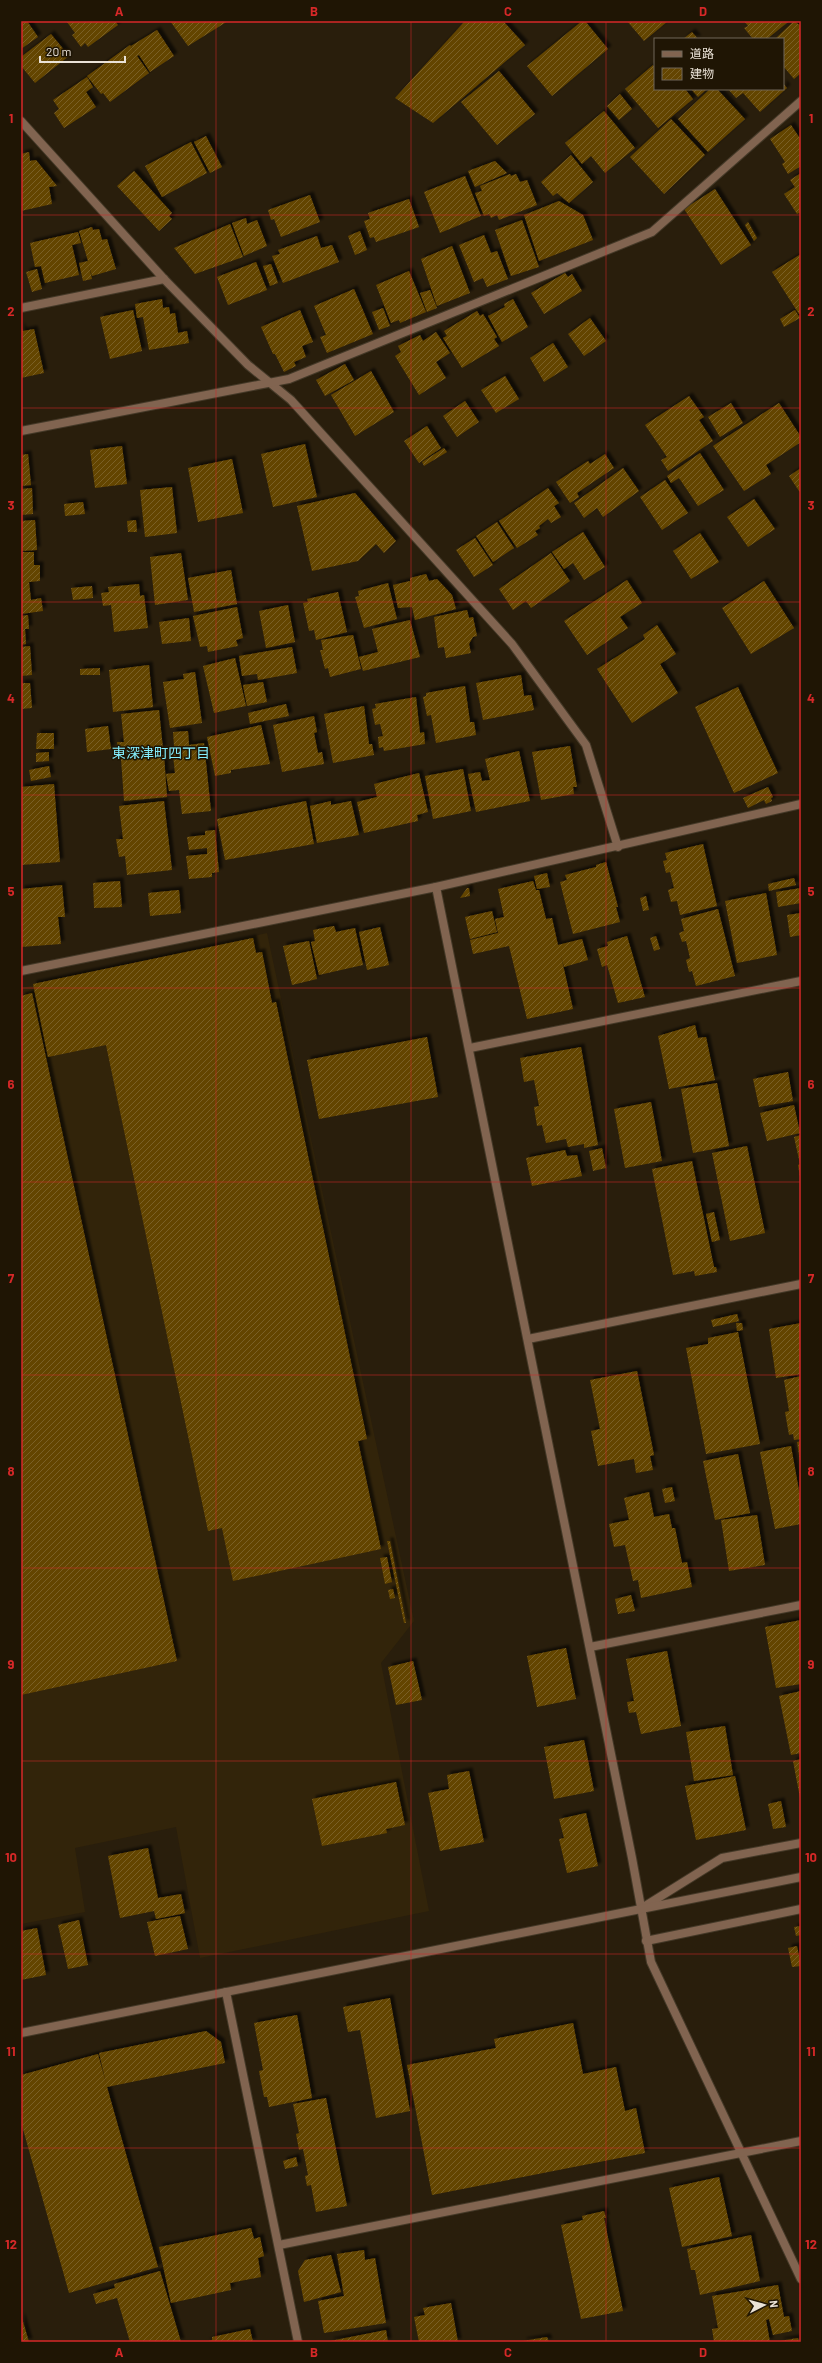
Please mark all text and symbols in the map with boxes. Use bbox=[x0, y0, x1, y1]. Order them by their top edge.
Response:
text: A bbox=[115, 3, 124, 19]
text: B bbox=[310, 3, 318, 19]
text: C bbox=[504, 3, 512, 19]
text: D bbox=[699, 3, 707, 19]
scale bar bbox=[40, 38, 125, 64]
legend bbox=[654, 38, 784, 90]
text: 20 m bbox=[46, 44, 72, 58]
text: 道路 bbox=[690, 46, 714, 60]
text: 建物 bbox=[690, 66, 714, 80]
text: 1 bbox=[9, 110, 13, 126]
text: 1 bbox=[809, 110, 813, 126]
text: 2 bbox=[7, 303, 15, 319]
text: 2 bbox=[807, 303, 815, 319]
text: 3 bbox=[7, 497, 15, 513]
text: 3 bbox=[807, 497, 815, 513]
text: 4 bbox=[7, 690, 15, 706]
text: 4 bbox=[807, 690, 815, 706]
district label: 東深津町四丁目 bbox=[112, 744, 210, 761]
text: 5 bbox=[7, 883, 15, 899]
text: 5 bbox=[807, 883, 815, 899]
text: 6 bbox=[8, 1076, 15, 1092]
text: 6 bbox=[808, 1076, 815, 1092]
text: 7 bbox=[8, 1270, 15, 1286]
text: 7 bbox=[808, 1270, 815, 1286]
text: 8 bbox=[7, 1463, 15, 1479]
text: 8 bbox=[807, 1463, 815, 1479]
text: 9 bbox=[8, 1656, 15, 1672]
text: 9 bbox=[808, 1656, 815, 1672]
text: 10 bbox=[5, 1849, 17, 1865]
text: 10 bbox=[805, 1849, 817, 1865]
text: 11 bbox=[6, 2043, 16, 2059]
text: 11 bbox=[806, 2043, 816, 2059]
text: 12 bbox=[5, 2236, 17, 2252]
text: 12 bbox=[805, 2236, 817, 2252]
north arrow bbox=[744, 2285, 784, 2325]
text: N bbox=[768, 2300, 781, 2308]
text: A bbox=[115, 2344, 124, 2360]
text: B bbox=[310, 2344, 318, 2360]
text: C bbox=[504, 2344, 512, 2360]
text: D bbox=[699, 2344, 707, 2360]

